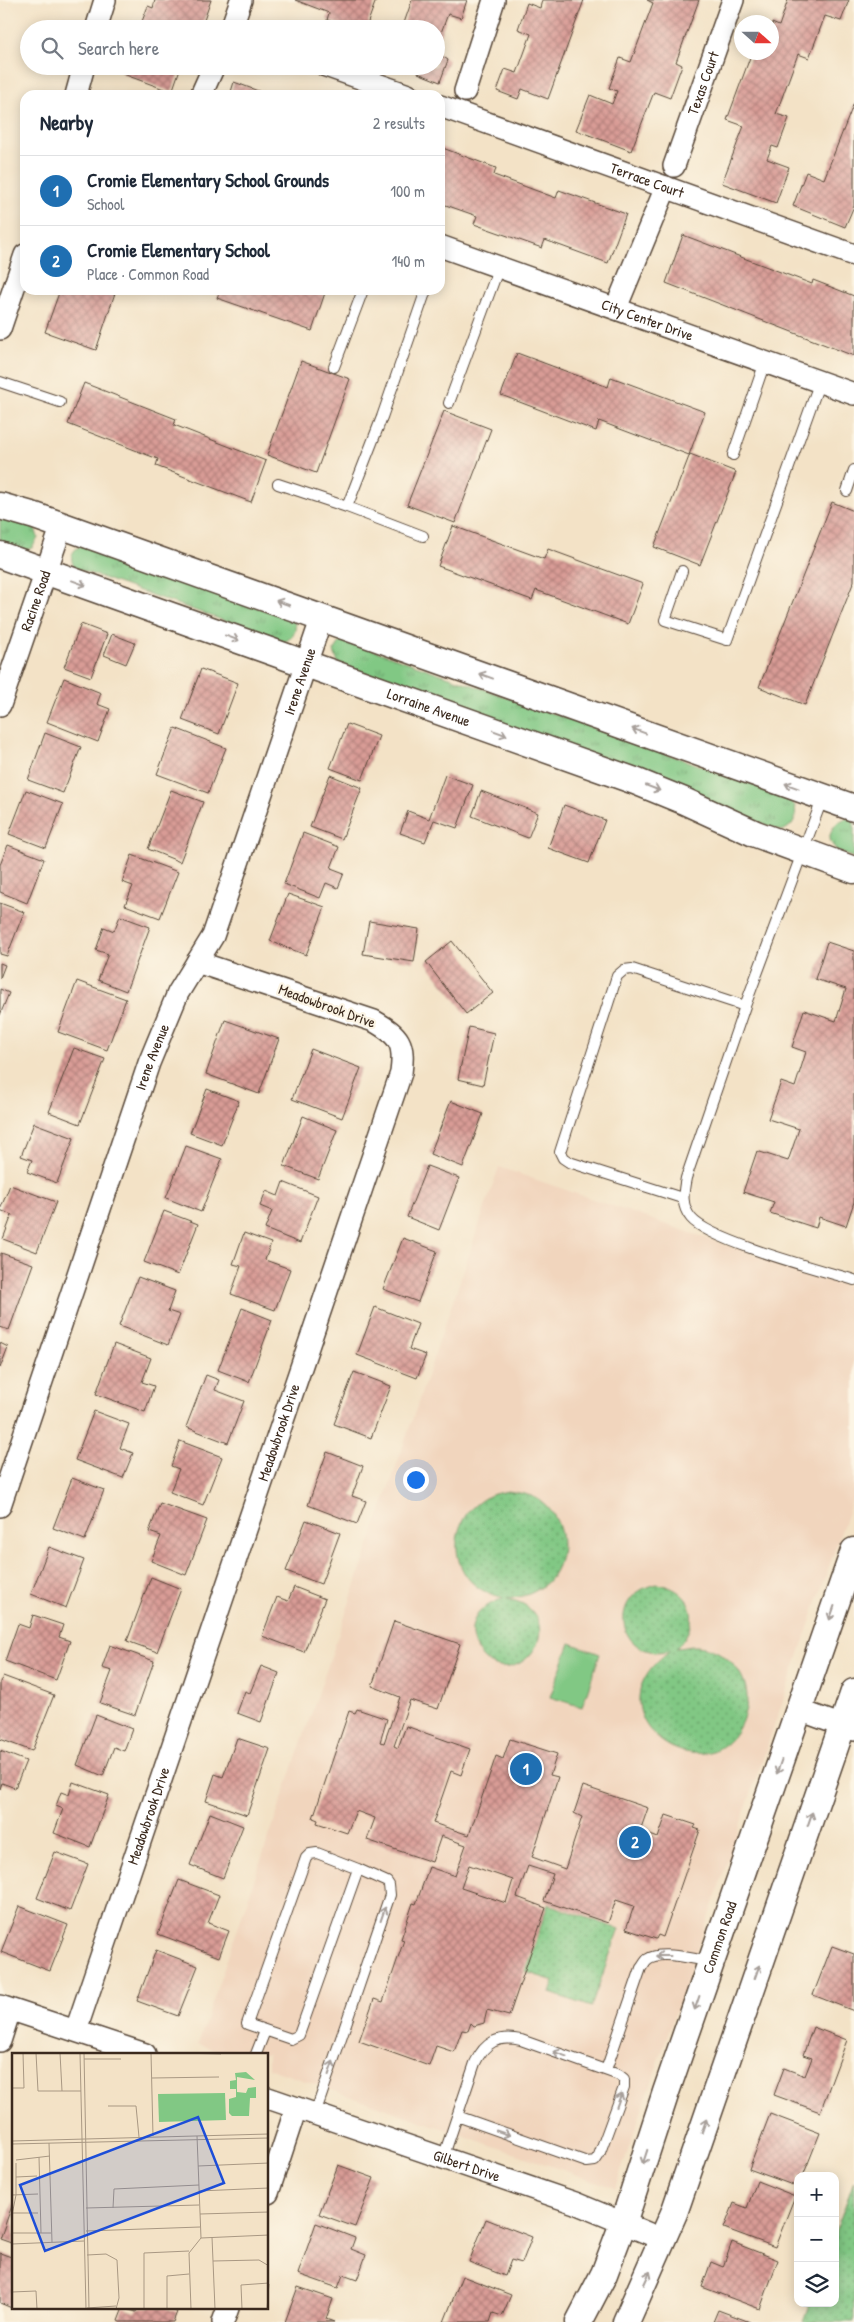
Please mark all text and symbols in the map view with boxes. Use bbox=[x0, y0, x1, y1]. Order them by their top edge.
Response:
north arrow bbox=[734, 15, 779, 60]
search box bbox=[20, 20, 445, 75]
icon: search bbox=[38, 34, 66, 62]
text: Search here bbox=[78, 35, 159, 61]
street label: Texas Court bbox=[682, 47, 724, 118]
text: Nearby bbox=[40, 108, 93, 137]
text: 2 results bbox=[373, 112, 425, 134]
street label: Terrace Court bbox=[607, 157, 688, 203]
text: Cromie Elementary School Grounds bbox=[87, 167, 329, 193]
text: 1 bbox=[53, 180, 59, 202]
text: 100 m bbox=[390, 180, 425, 202]
text: School bbox=[87, 193, 124, 215]
text: Cromie Elementary School bbox=[87, 237, 270, 263]
text: 2 bbox=[52, 250, 60, 272]
text: 140 m bbox=[391, 250, 425, 272]
text: Place · Common Road bbox=[87, 263, 209, 285]
street label: City Center Drive bbox=[598, 293, 696, 346]
street label: Racine Road bbox=[15, 568, 56, 634]
one-way arrow bbox=[71, 579, 86, 588]
one-way arrow bbox=[276, 598, 292, 607]
one-way arrow bbox=[224, 634, 239, 643]
street label: Irene Avenue bbox=[278, 645, 321, 718]
one-way arrow bbox=[479, 671, 494, 680]
street label: Lorraine Avenue bbox=[384, 683, 473, 732]
one-way arrow bbox=[631, 726, 647, 735]
one-way arrow bbox=[492, 729, 508, 739]
one-way arrow bbox=[784, 781, 800, 790]
one-way arrow bbox=[645, 784, 661, 793]
street label: Meadowbrook Drive bbox=[276, 978, 379, 1033]
street label: Irene Avenue bbox=[130, 1021, 174, 1093]
street label: Meadowbrook Drive bbox=[252, 1381, 305, 1484]
your location bbox=[403, 1467, 429, 1493]
one-way arrow bbox=[827, 1605, 836, 1621]
pin: 1 bbox=[510, 1750, 542, 1788]
one-way arrow bbox=[774, 1759, 783, 1774]
street label: Meadowbrook Drive bbox=[122, 1764, 175, 1867]
one-way arrow bbox=[806, 1812, 815, 1827]
pin: 2 bbox=[619, 1823, 651, 1861]
street label: Common Road bbox=[697, 1898, 742, 1976]
one-way arrow bbox=[379, 1906, 389, 1922]
one-way arrow bbox=[655, 1951, 672, 1961]
one-way arrow bbox=[753, 1965, 762, 1981]
one-way arrow bbox=[692, 1995, 701, 2010]
one-way arrow bbox=[552, 2049, 568, 2058]
inset map bbox=[12, 2053, 269, 2310]
one-way arrow bbox=[327, 2060, 336, 2076]
one-way arrow bbox=[615, 2093, 624, 2109]
one-way arrow bbox=[700, 2118, 710, 2134]
one-way arrow bbox=[495, 2129, 510, 2138]
street label: Gilbert Drive bbox=[431, 2144, 503, 2187]
one-way arrow bbox=[640, 2149, 649, 2164]
map controls bbox=[794, 2172, 839, 2307]
button: + bbox=[794, 2172, 839, 2217]
button: − bbox=[794, 2217, 839, 2262]
button: layers bbox=[794, 2262, 839, 2307]
one-way arrow bbox=[643, 2271, 652, 2286]

